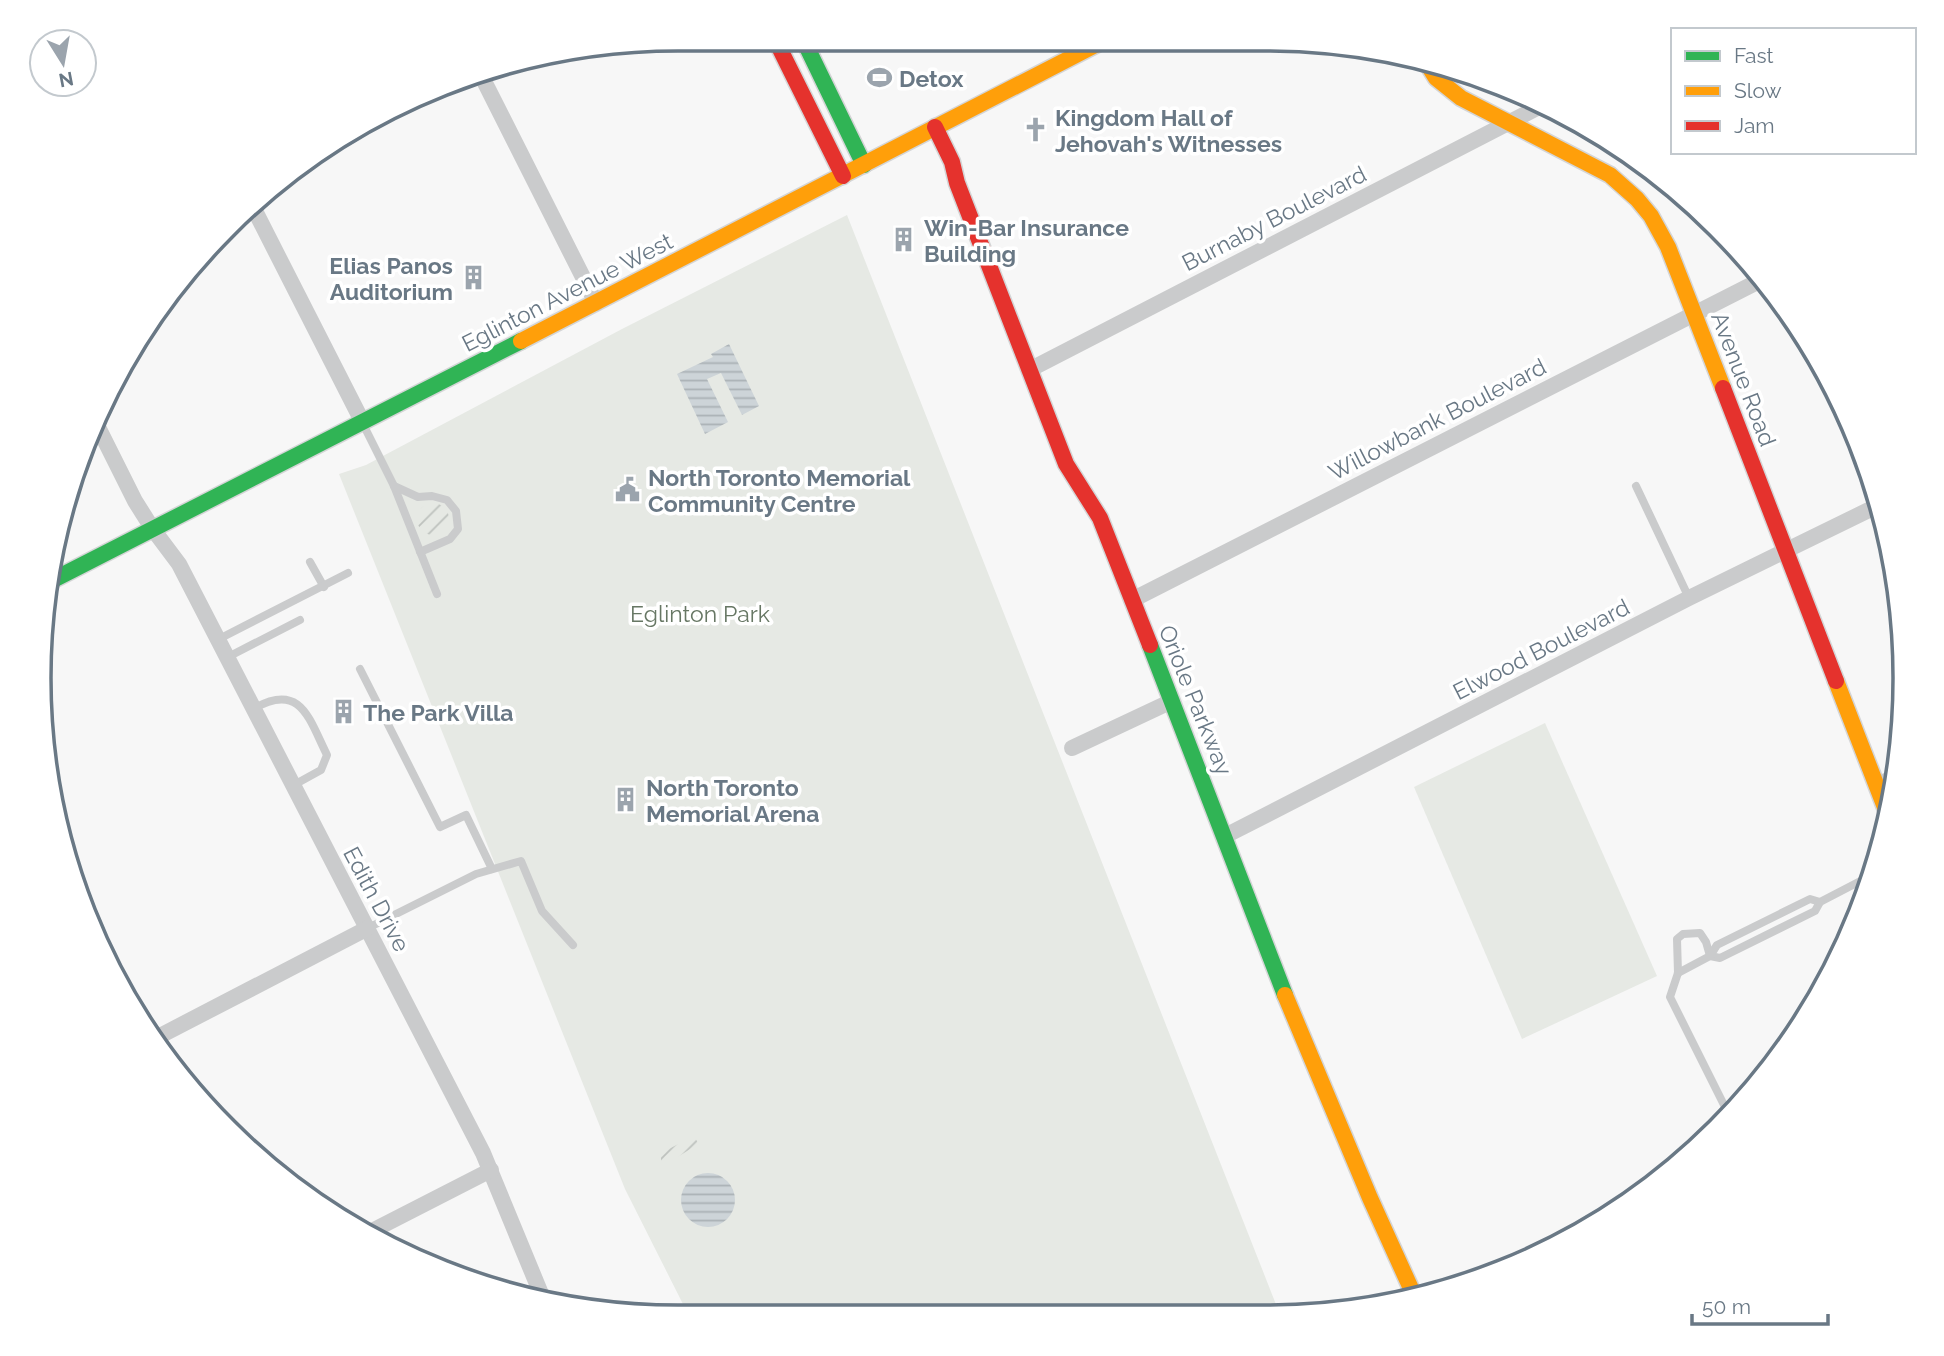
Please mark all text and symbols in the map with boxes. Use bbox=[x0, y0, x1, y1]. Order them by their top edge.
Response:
north arrow bbox=[28, 28, 98, 98]
legend bbox=[1671, 28, 1916, 154]
text: Fast bbox=[1734, 43, 1774, 68]
sports icon: Detox bbox=[865, 64, 893, 92]
place label: Detox bbox=[899, 65, 964, 92]
text: N bbox=[57, 68, 75, 92]
text: Slow bbox=[1734, 78, 1782, 103]
place label: Kingdom Hall of Jehovah's Witnesses bbox=[1055, 104, 1282, 157]
text: Jam bbox=[1734, 113, 1775, 138]
church icon: Kingdom Hall of Jehovah's Witnesses bbox=[1021, 116, 1049, 144]
street label: Burnaby Boulevard bbox=[1177, 160, 1371, 276]
place label: Win-Bar Insurance Building bbox=[924, 214, 1129, 267]
building icon: Win-Bar Insurance Building bbox=[890, 226, 918, 254]
street label: Eglinton Avenue West bbox=[457, 227, 677, 357]
place label: Elias Panos Auditorium bbox=[329, 252, 453, 305]
building icon: Elias Panos Auditorium bbox=[459, 264, 487, 292]
street label: Avenue Road bbox=[1706, 308, 1782, 450]
street label: Willowbank Boulevard bbox=[1324, 352, 1550, 486]
place label: North Toronto Memorial Community Centre bbox=[648, 464, 911, 517]
public building icon: North Toronto Memorial Community Centre bbox=[614, 476, 642, 504]
street label: Elwood Boulevard bbox=[1448, 593, 1634, 705]
park label: Eglinton Park bbox=[630, 600, 770, 627]
street label: Oriole Parkway bbox=[1154, 621, 1238, 779]
building icon: The Park Villa bbox=[329, 698, 357, 726]
place label: The Park Villa bbox=[363, 699, 513, 726]
place label: North Toronto Memorial Arena bbox=[646, 774, 819, 827]
building icon: North Toronto Memorial Arena bbox=[612, 786, 640, 814]
street label: Edith Drive bbox=[338, 842, 416, 956]
scale bar bbox=[1692, 1282, 1828, 1326]
text: 50 m bbox=[1702, 1294, 1751, 1319]

